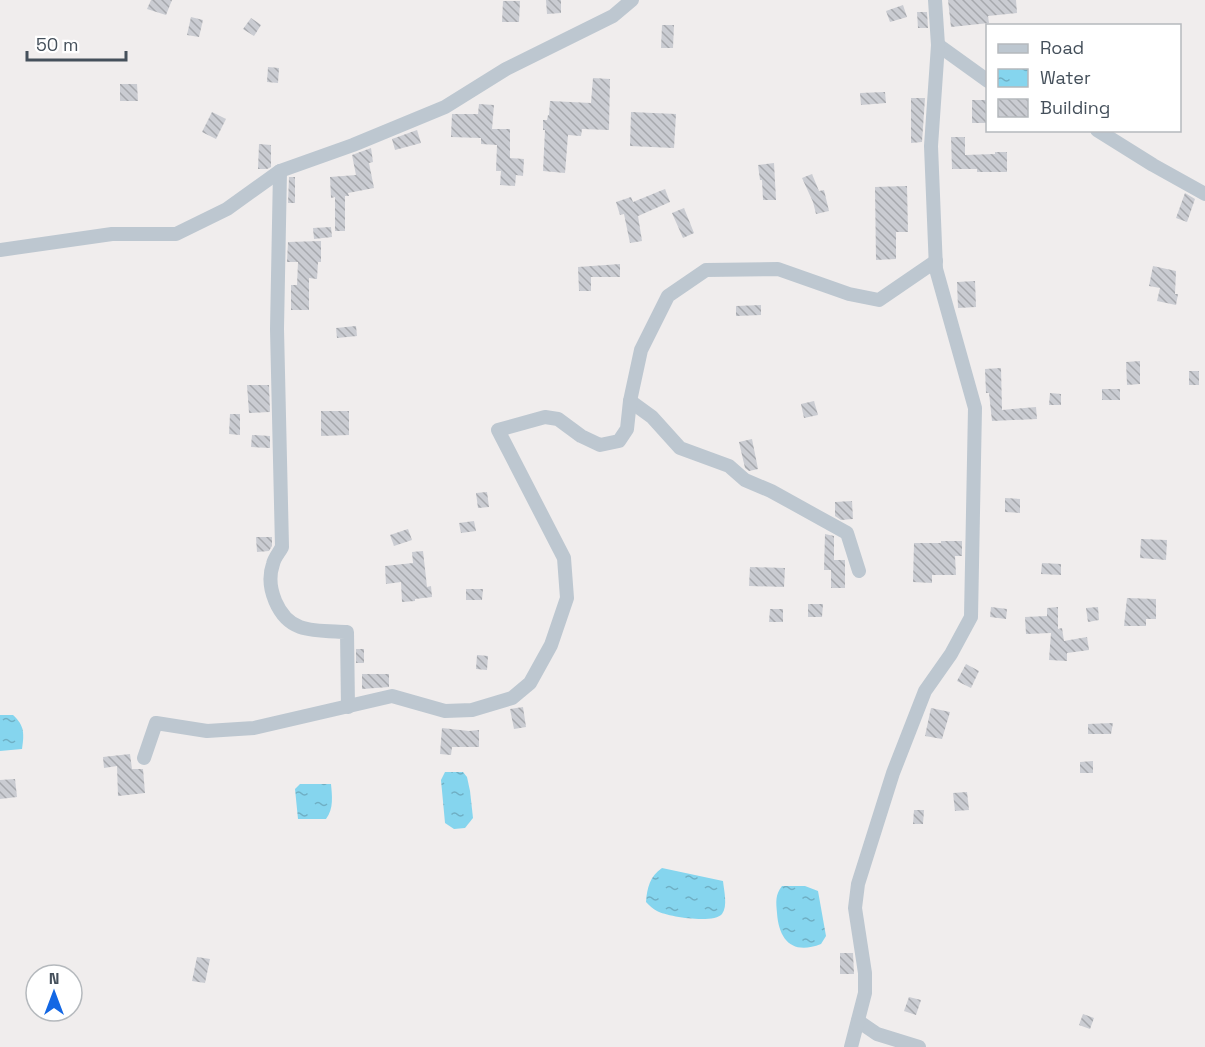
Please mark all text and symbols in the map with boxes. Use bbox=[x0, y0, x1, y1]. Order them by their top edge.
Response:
scale bar bbox=[27, 24, 126, 62]
legend bbox=[986, 24, 1181, 132]
text: 50 m bbox=[36, 33, 78, 56]
text: Road bbox=[1040, 36, 1084, 59]
text: Water bbox=[1040, 66, 1091, 89]
text: Building bbox=[1040, 96, 1110, 119]
north arrow bbox=[24, 963, 84, 1023]
text: N bbox=[49, 968, 59, 989]

